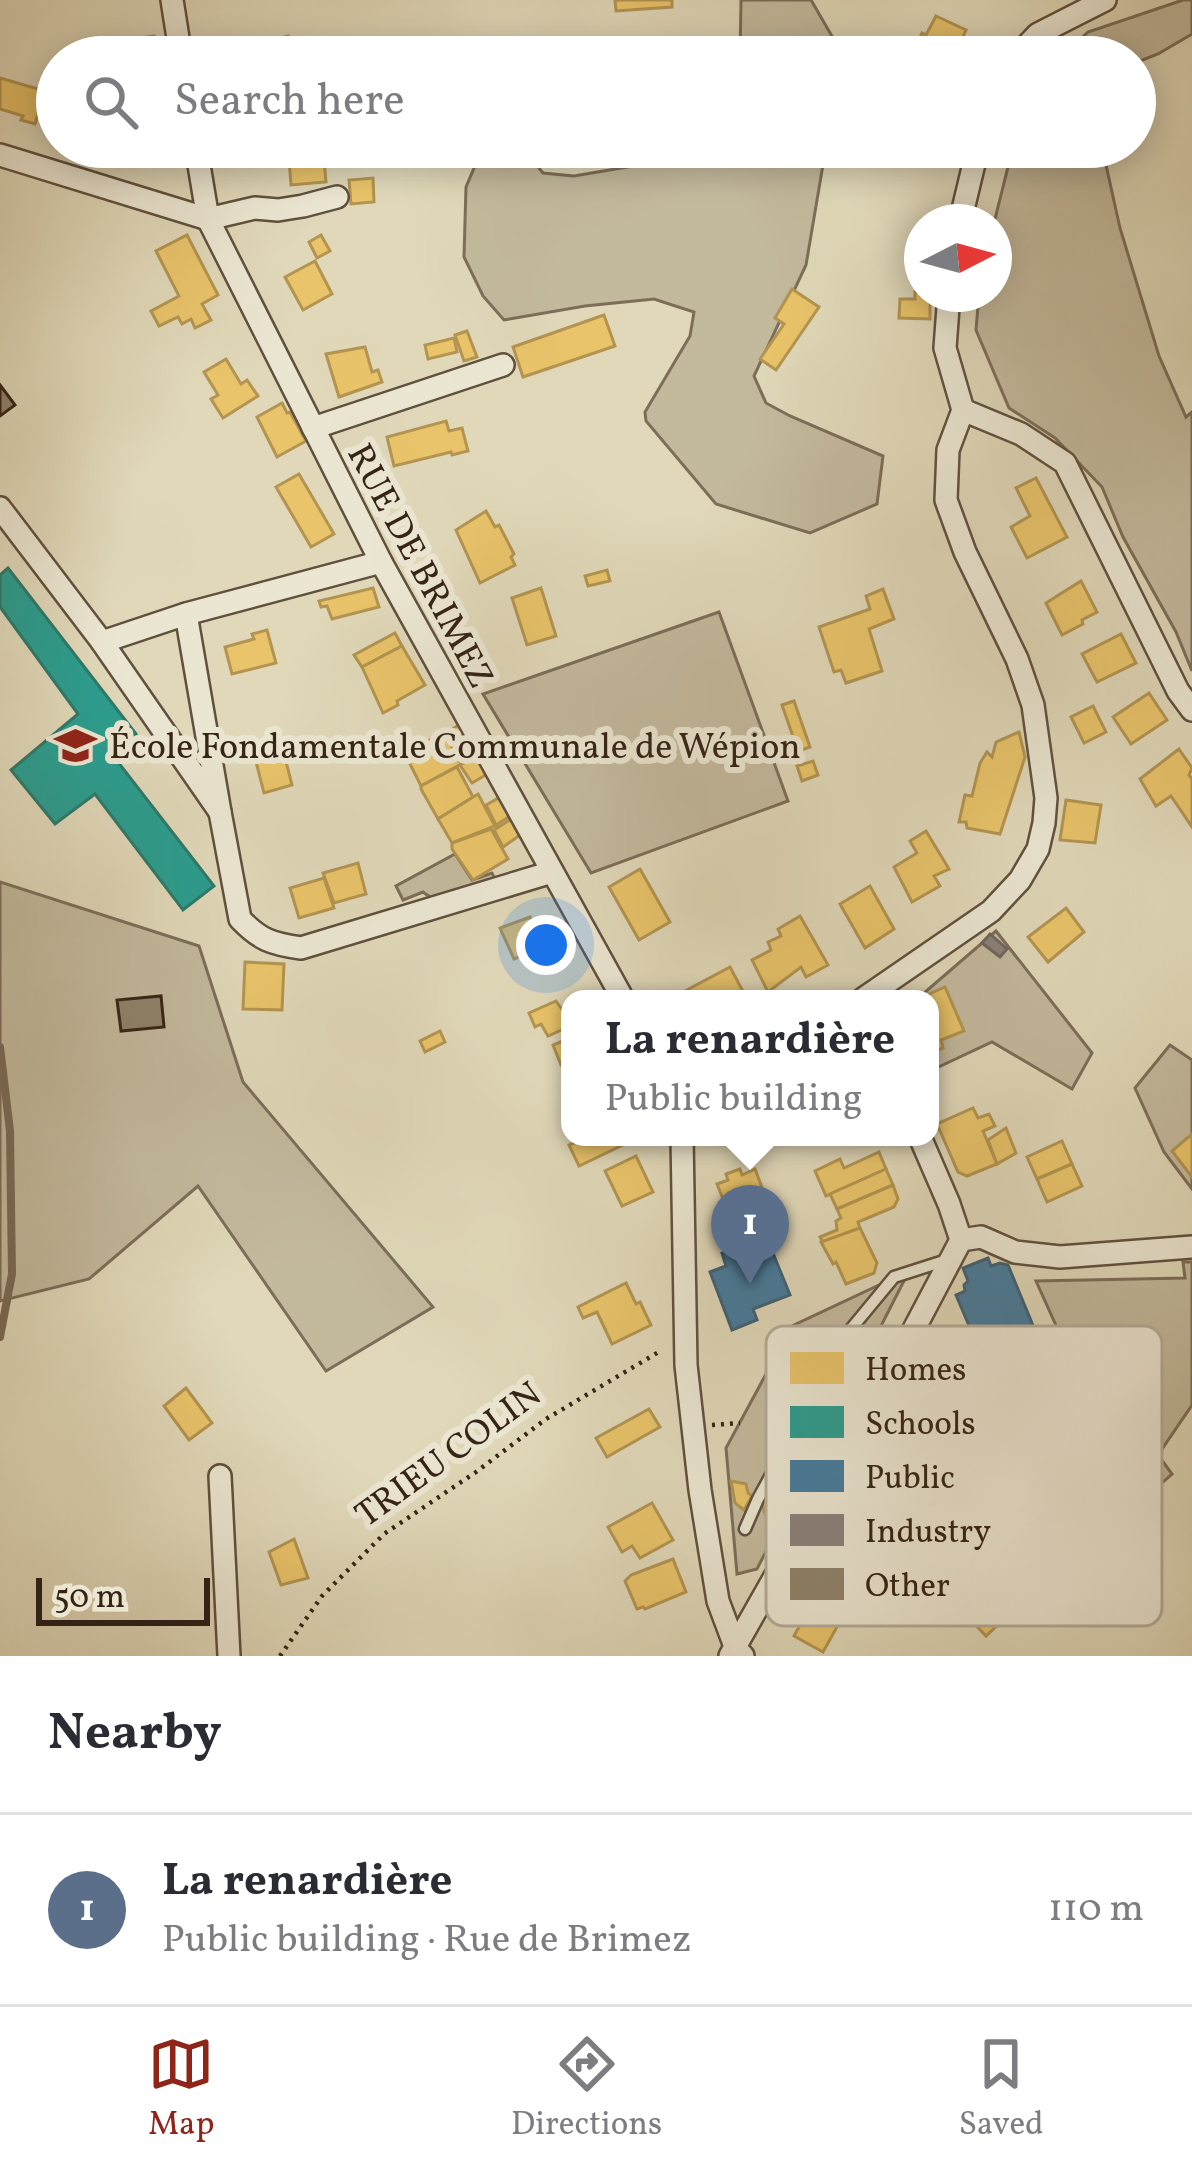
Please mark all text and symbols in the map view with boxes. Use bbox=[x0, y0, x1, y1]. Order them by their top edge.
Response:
search box bbox=[36, 36, 1156, 168]
icon: search bbox=[78, 69, 144, 135]
text: Search here bbox=[174, 71, 405, 134]
north arrow bbox=[904, 204, 1012, 312]
street label: RUE DE BRIMEZ bbox=[333, 436, 504, 698]
school or university icon: École Fondamentale Communale de Wépion bbox=[52, 722, 98, 768]
place label: École Fondamentale Communale de Wépion bbox=[109, 724, 801, 774]
your location bbox=[516, 915, 576, 975]
popup bbox=[561, 990, 939, 1146]
text: La renardière bbox=[605, 1010, 895, 1073]
text: Public building bbox=[605, 1073, 863, 1127]
pin: 1 bbox=[711, 1185, 789, 1284]
legend bbox=[766, 1326, 1162, 1626]
text: Homes bbox=[865, 1349, 966, 1395]
street label: TRIEU COLIN bbox=[346, 1372, 553, 1541]
text: Schools bbox=[865, 1403, 976, 1449]
text: Public bbox=[865, 1457, 955, 1503]
text: Industry bbox=[865, 1511, 991, 1557]
text: Other bbox=[865, 1565, 950, 1611]
scale bar bbox=[36, 1572, 210, 1625]
text: 50 m bbox=[54, 1576, 125, 1622]
text: Nearby bbox=[48, 1699, 222, 1770]
text: La renardière bbox=[162, 1851, 453, 1914]
text: 1 bbox=[79, 1883, 95, 1937]
text: 110 m bbox=[1048, 1883, 1144, 1937]
text: Public building · Rue de Brimez bbox=[162, 1914, 691, 1968]
tab: Map bbox=[148, 2031, 214, 2149]
tab: Directions bbox=[511, 2031, 662, 2149]
tab: Saved bbox=[959, 2031, 1044, 2149]

